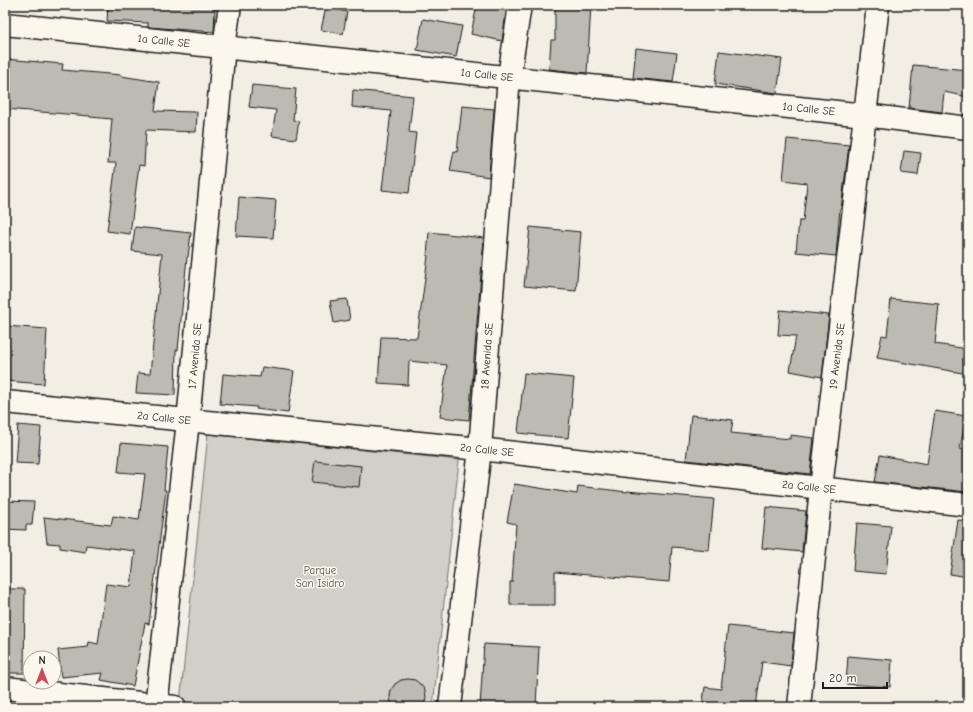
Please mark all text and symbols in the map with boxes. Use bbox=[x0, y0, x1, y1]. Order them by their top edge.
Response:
street label: 1a Calle SE bbox=[137, 32, 191, 50]
street label: 1a Calle SE bbox=[460, 66, 514, 84]
street label: 1a Calle SE bbox=[782, 100, 836, 118]
street label: 17 Avenida SE bbox=[186, 322, 204, 389]
street label: 18 Avenida SE bbox=[478, 322, 496, 390]
street label: 19 Avenida SE bbox=[826, 322, 848, 390]
street label: 2a Calle SE bbox=[136, 409, 192, 427]
street label: 2a Calle SE bbox=[459, 441, 515, 459]
street label: 2a Calle SE bbox=[781, 478, 837, 496]
park label: Parque San Isidro bbox=[296, 564, 345, 590]
north arrow bbox=[22, 650, 62, 690]
text: N bbox=[38, 654, 46, 667]
scale bar bbox=[823, 664, 887, 690]
text: 20 m bbox=[829, 671, 857, 685]

